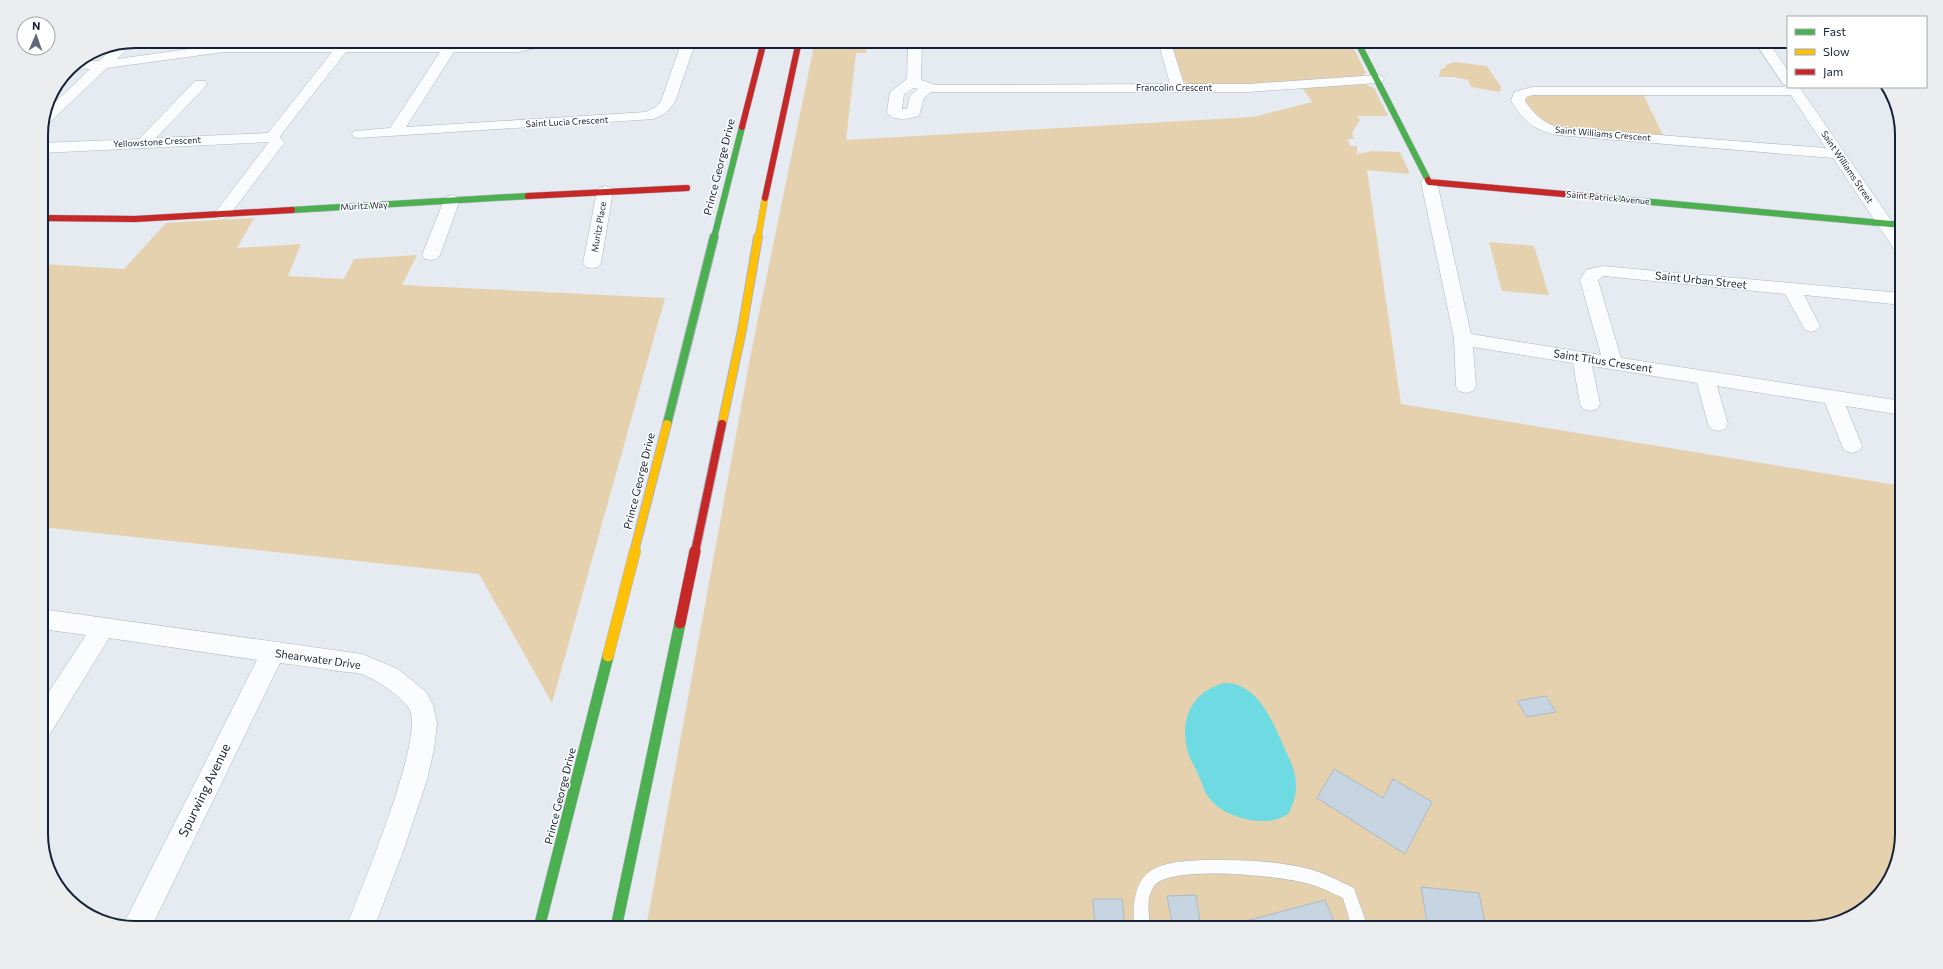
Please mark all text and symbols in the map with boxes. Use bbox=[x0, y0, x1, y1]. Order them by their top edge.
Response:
north arrow bbox=[16, 16, 56, 56]
legend bbox=[1787, 16, 1927, 88]
text: N bbox=[32, 19, 41, 32]
text: Fast bbox=[1823, 24, 1846, 38]
text: Slow bbox=[1823, 44, 1850, 58]
text: Jam bbox=[1823, 64, 1843, 79]
street label: Francolin Crescent bbox=[1136, 82, 1212, 93]
street label: Saint Lucia Crescent bbox=[525, 114, 609, 129]
street label: Prince George Drive bbox=[700, 117, 737, 216]
street label: Saint Williams Crescent bbox=[1555, 124, 1652, 143]
street label: Saint Williams Street bbox=[1819, 128, 1876, 205]
street label: Yellowstone Crescent bbox=[113, 134, 201, 149]
street label: Saint Patrick Avenue bbox=[1566, 188, 1651, 207]
street label: Muritz Way bbox=[340, 199, 388, 212]
street label: Muritz Place bbox=[589, 200, 608, 253]
street label: Saint Urban Street bbox=[1655, 268, 1748, 291]
street label: Saint Titus Crescent bbox=[1553, 346, 1654, 375]
street label: Prince George Drive bbox=[620, 431, 657, 530]
street label: Shearwater Drive bbox=[274, 646, 362, 671]
street label: Spurwing Avenue bbox=[174, 741, 234, 839]
street label: Prince George Drive bbox=[541, 746, 578, 845]

